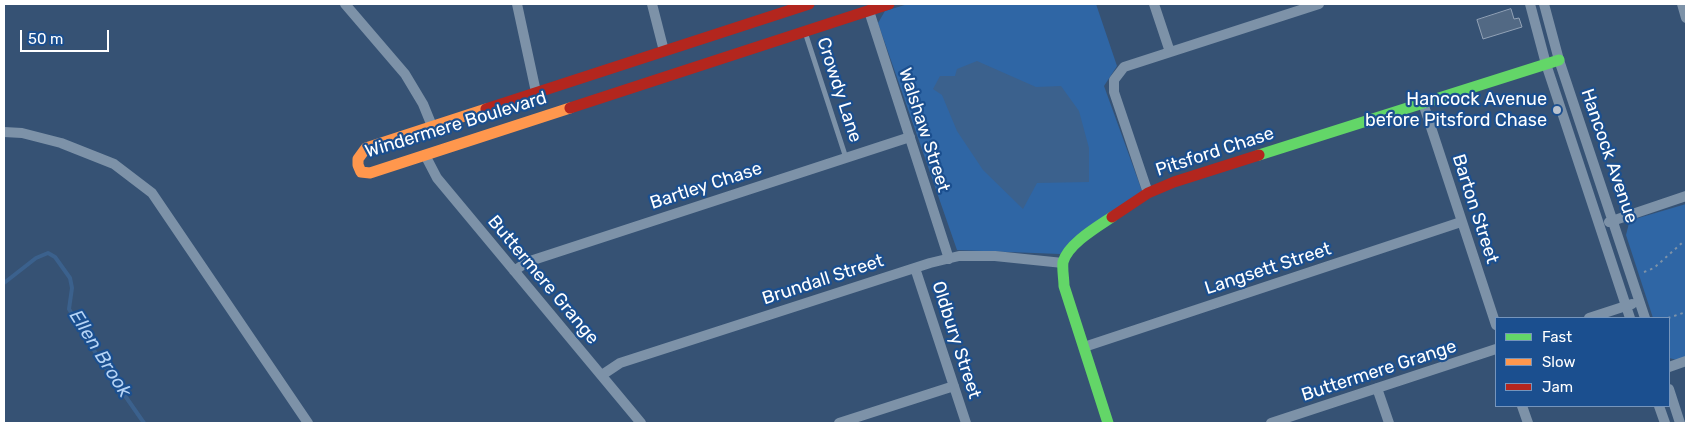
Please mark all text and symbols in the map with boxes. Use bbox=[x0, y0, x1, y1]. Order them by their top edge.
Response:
scale bar bbox=[22, 20, 111, 52]
text: 50 m bbox=[28, 30, 63, 48]
street label: Crowdy Lane bbox=[812, 35, 866, 145]
street label: Walshaw Street bbox=[894, 65, 954, 195]
street label: Hancock Avenue bbox=[1576, 86, 1642, 226]
street label: Windermere Boulevard bbox=[363, 87, 549, 163]
place label: Hancock Avenue before Pitsford Chase bbox=[1365, 89, 1547, 132]
marker: Hancock Avenue before Pitsford Chase bbox=[1551, 104, 1563, 116]
street label: Pitsford Chase bbox=[1153, 123, 1277, 181]
street label: Barton Street bbox=[1447, 152, 1503, 266]
street label: Bartley Chase bbox=[647, 158, 765, 214]
street label: Buttermere Grange bbox=[483, 211, 603, 349]
street label: Langsett Street bbox=[1202, 238, 1334, 300]
street label: Brundall Street bbox=[760, 250, 886, 310]
street label: Oldbury Street bbox=[927, 279, 985, 401]
water label: Ellen Brook bbox=[64, 306, 136, 402]
legend bbox=[1495, 317, 1670, 407]
text: Fast bbox=[1542, 328, 1572, 346]
street label: Buttermere Grange bbox=[1299, 336, 1459, 406]
text: Slow bbox=[1542, 353, 1575, 371]
text: Jam bbox=[1542, 378, 1573, 396]

